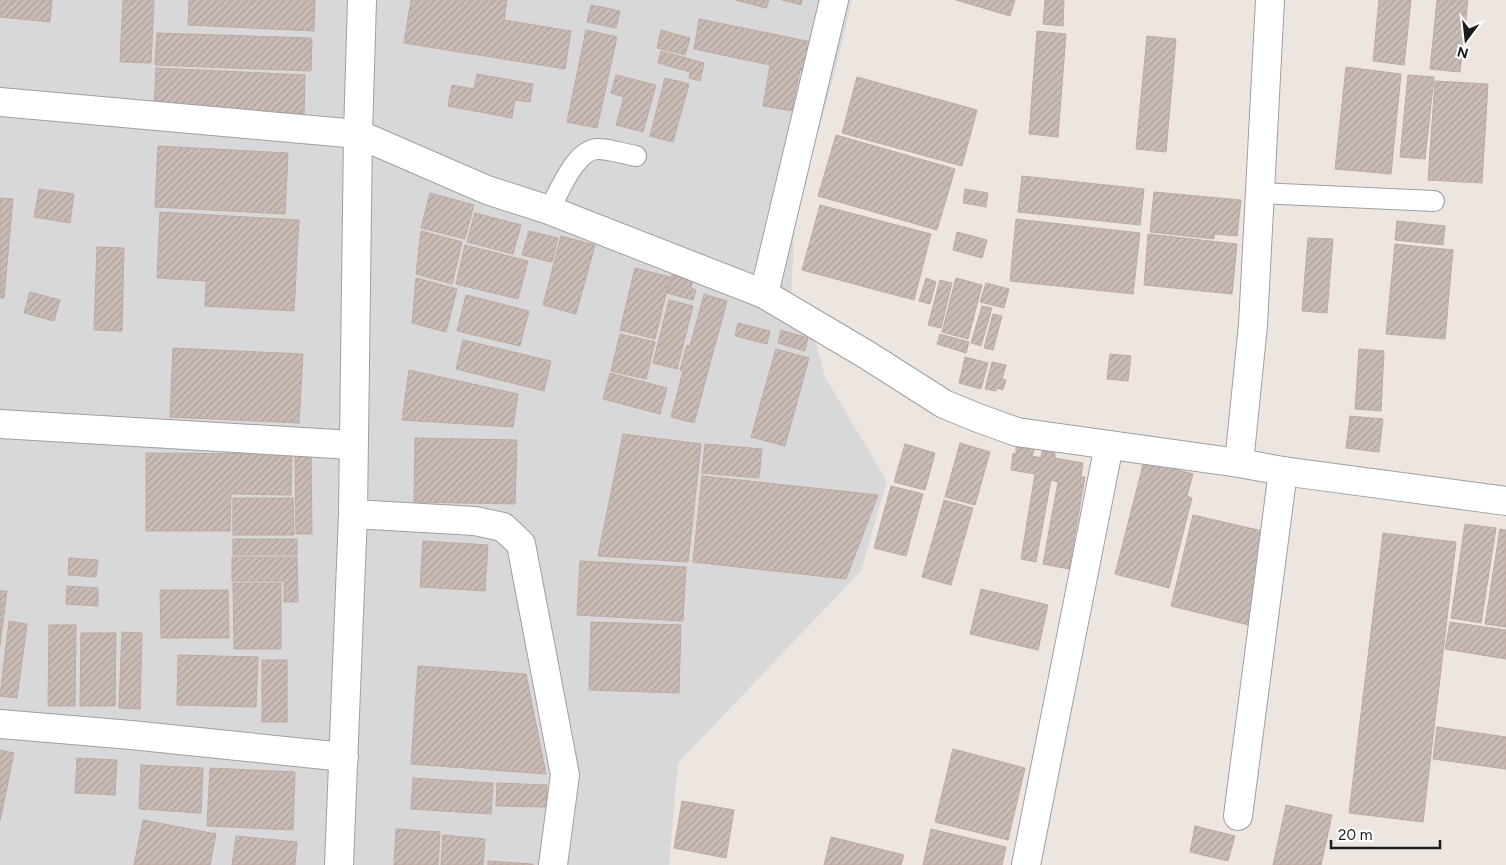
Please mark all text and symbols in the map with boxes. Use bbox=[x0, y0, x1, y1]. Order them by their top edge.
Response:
north arrow bbox=[1441, 15, 1491, 65]
text: N bbox=[1455, 42, 1470, 62]
scale bar bbox=[1331, 818, 1440, 850]
text: 20 m bbox=[1338, 826, 1372, 844]

